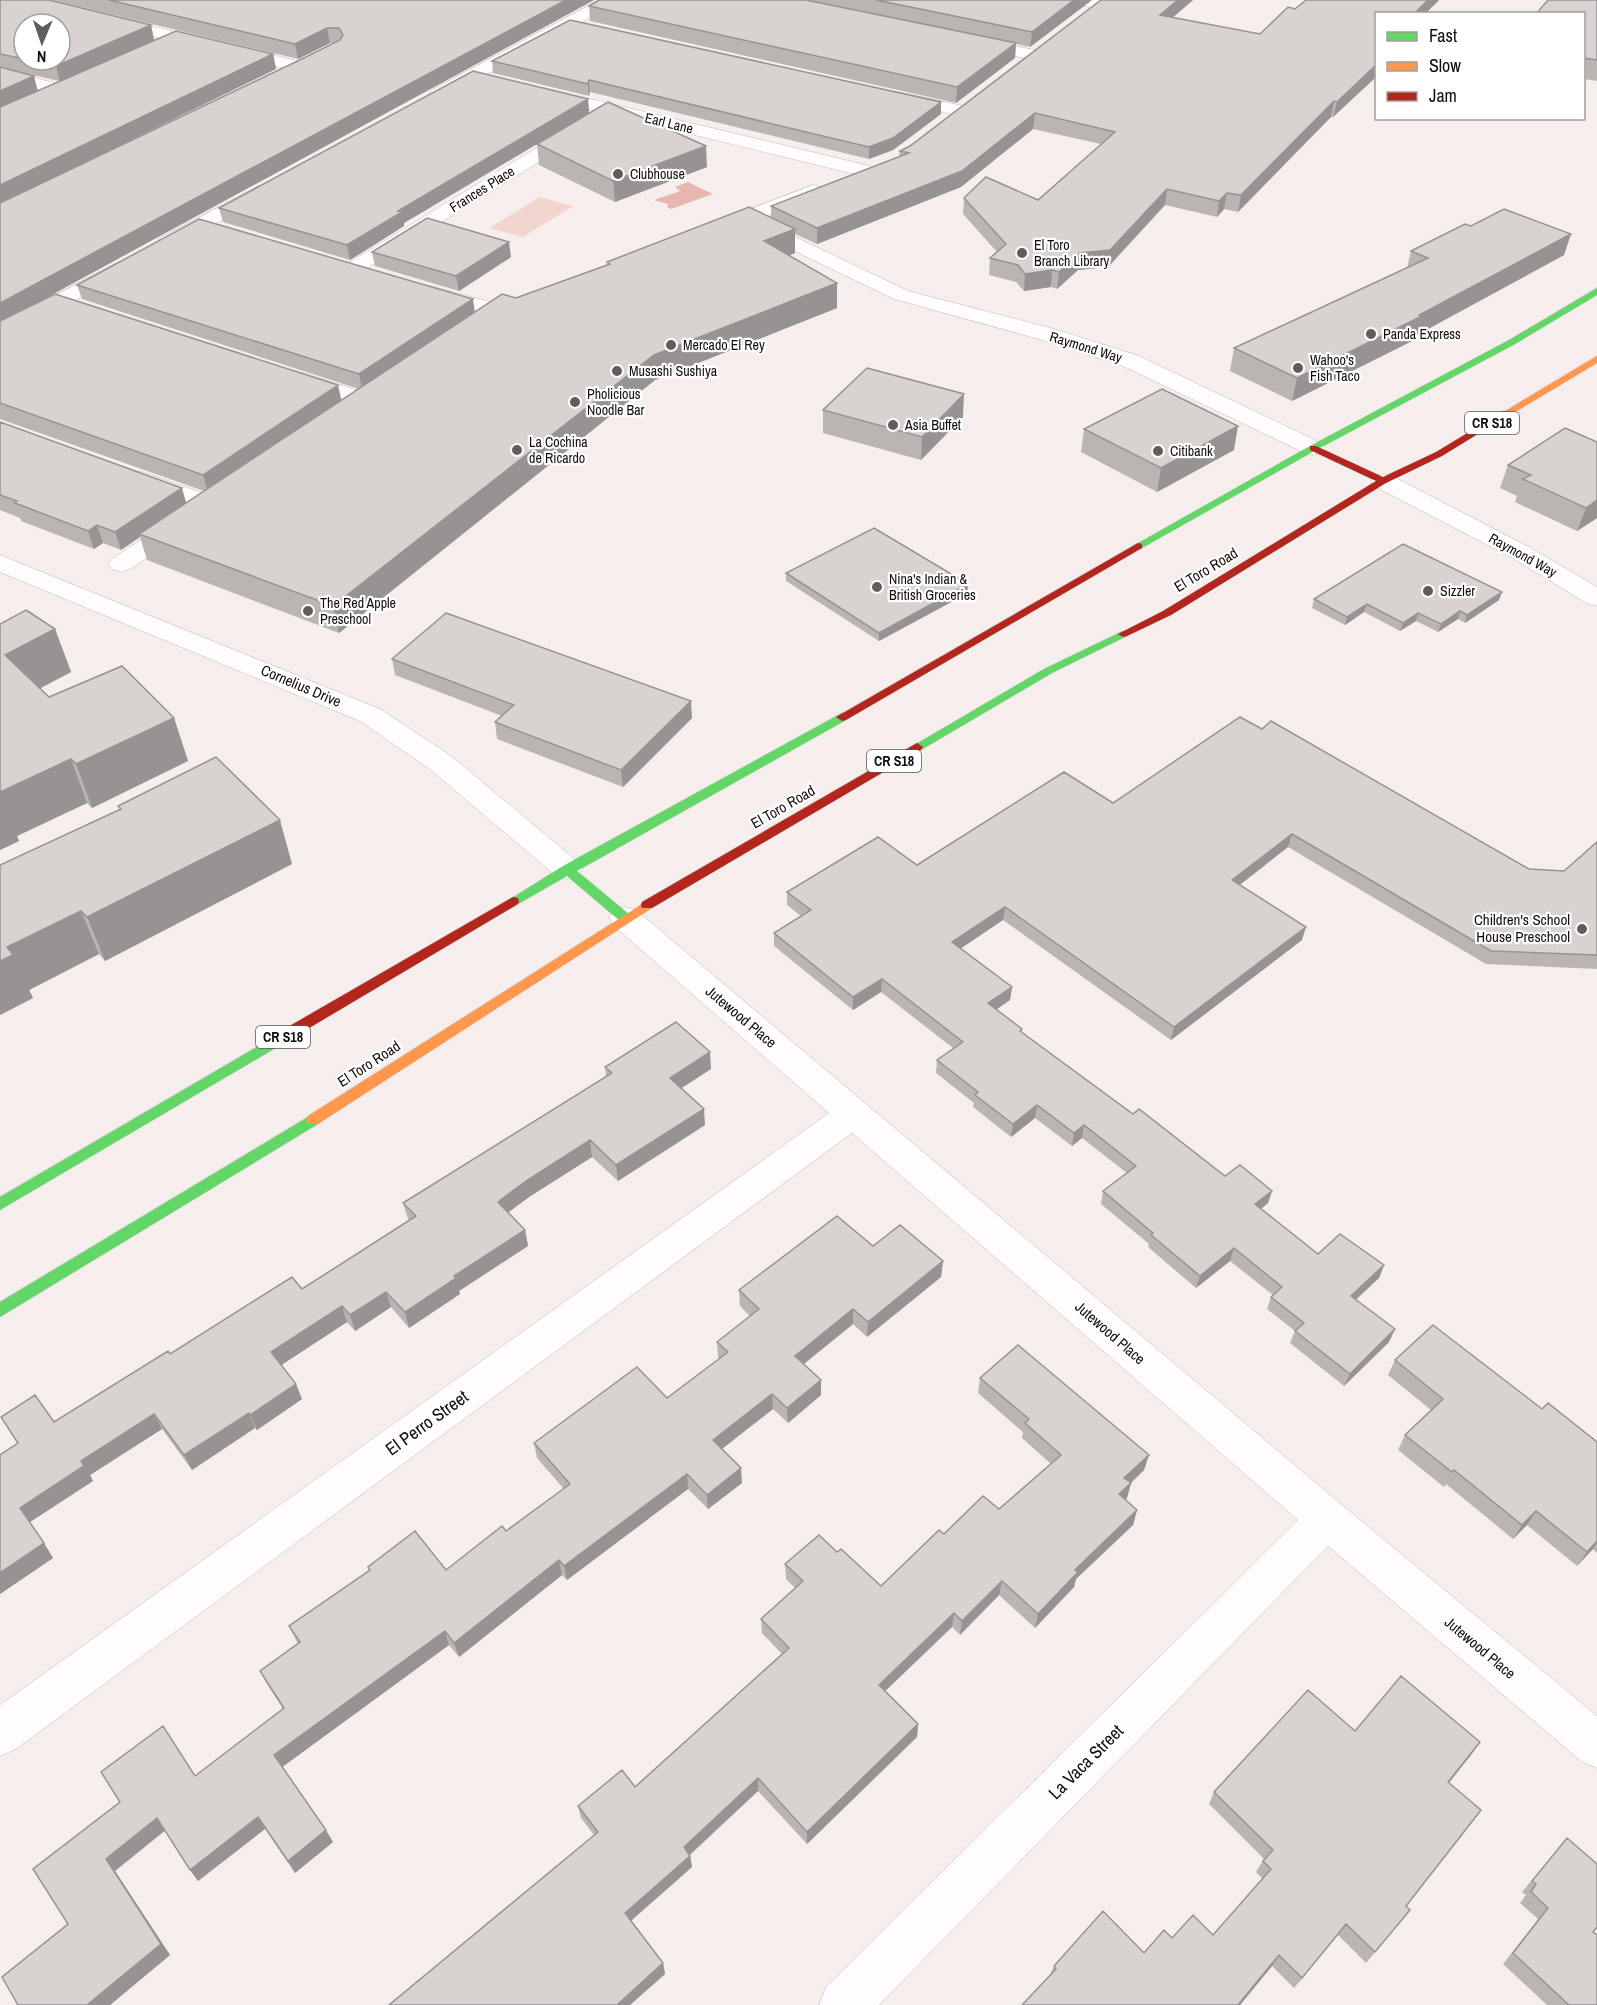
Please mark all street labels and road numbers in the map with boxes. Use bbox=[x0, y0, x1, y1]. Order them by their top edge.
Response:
street label: Earl Lane bbox=[643, 108, 695, 138]
street label: Frances Place bbox=[446, 162, 518, 216]
street label: Raymond Way bbox=[1048, 327, 1125, 367]
road number: CR S18 bbox=[1465, 412, 1519, 434]
street label: Raymond Way bbox=[1486, 529, 1560, 581]
street label: El Toro Road bbox=[1170, 542, 1242, 597]
street label: Cornelius Drive bbox=[258, 659, 345, 712]
road number: CR S18 bbox=[867, 750, 921, 772]
street label: El Toro Road bbox=[747, 780, 819, 833]
street label: Jutewood Place bbox=[701, 981, 781, 1053]
road number: CR S18 bbox=[256, 1026, 310, 1048]
street label: El Toro Road bbox=[333, 1035, 404, 1092]
street label: Jutewood Place bbox=[1071, 1296, 1150, 1369]
street label: El Perro Street bbox=[380, 1384, 473, 1461]
street label: Jutewood Place bbox=[1440, 1612, 1520, 1684]
street label: La Vaca Street bbox=[1043, 1719, 1129, 1805]

